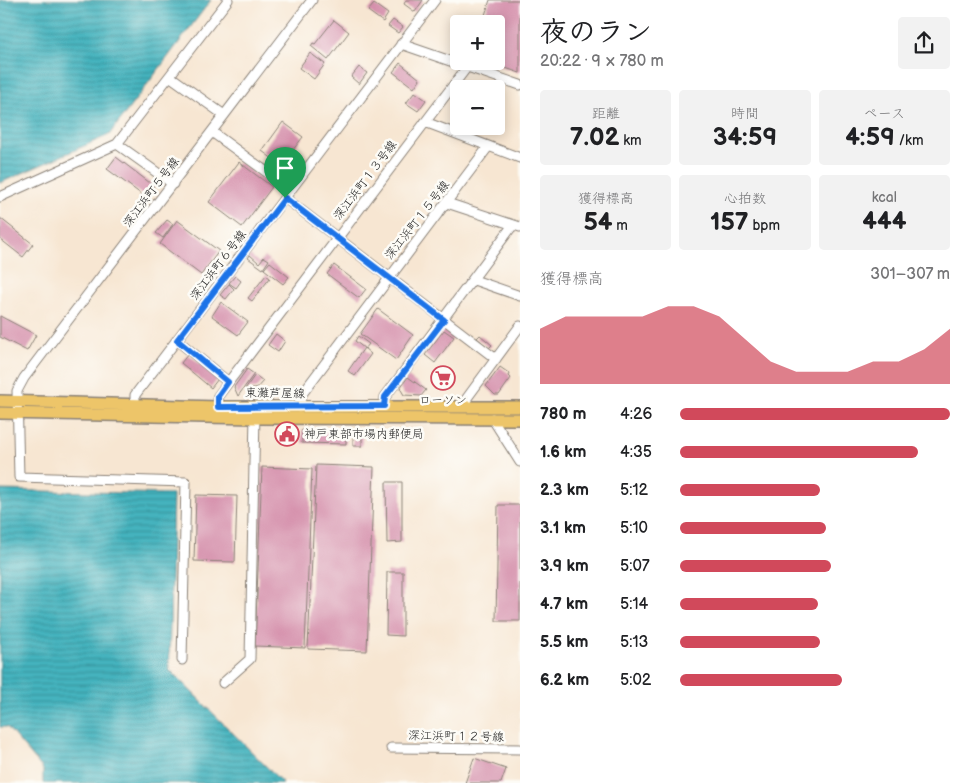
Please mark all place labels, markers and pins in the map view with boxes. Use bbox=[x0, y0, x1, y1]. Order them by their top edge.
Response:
pin bbox=[264, 147, 306, 198]
supermarket icon: ローソン bbox=[430, 365, 456, 391]
place label: ローソン bbox=[419, 393, 467, 408]
public building icon: 神戸東部市場内郵便局 bbox=[274, 421, 300, 447]
place label: 神戸東部市場内郵便局 bbox=[304, 427, 424, 442]

